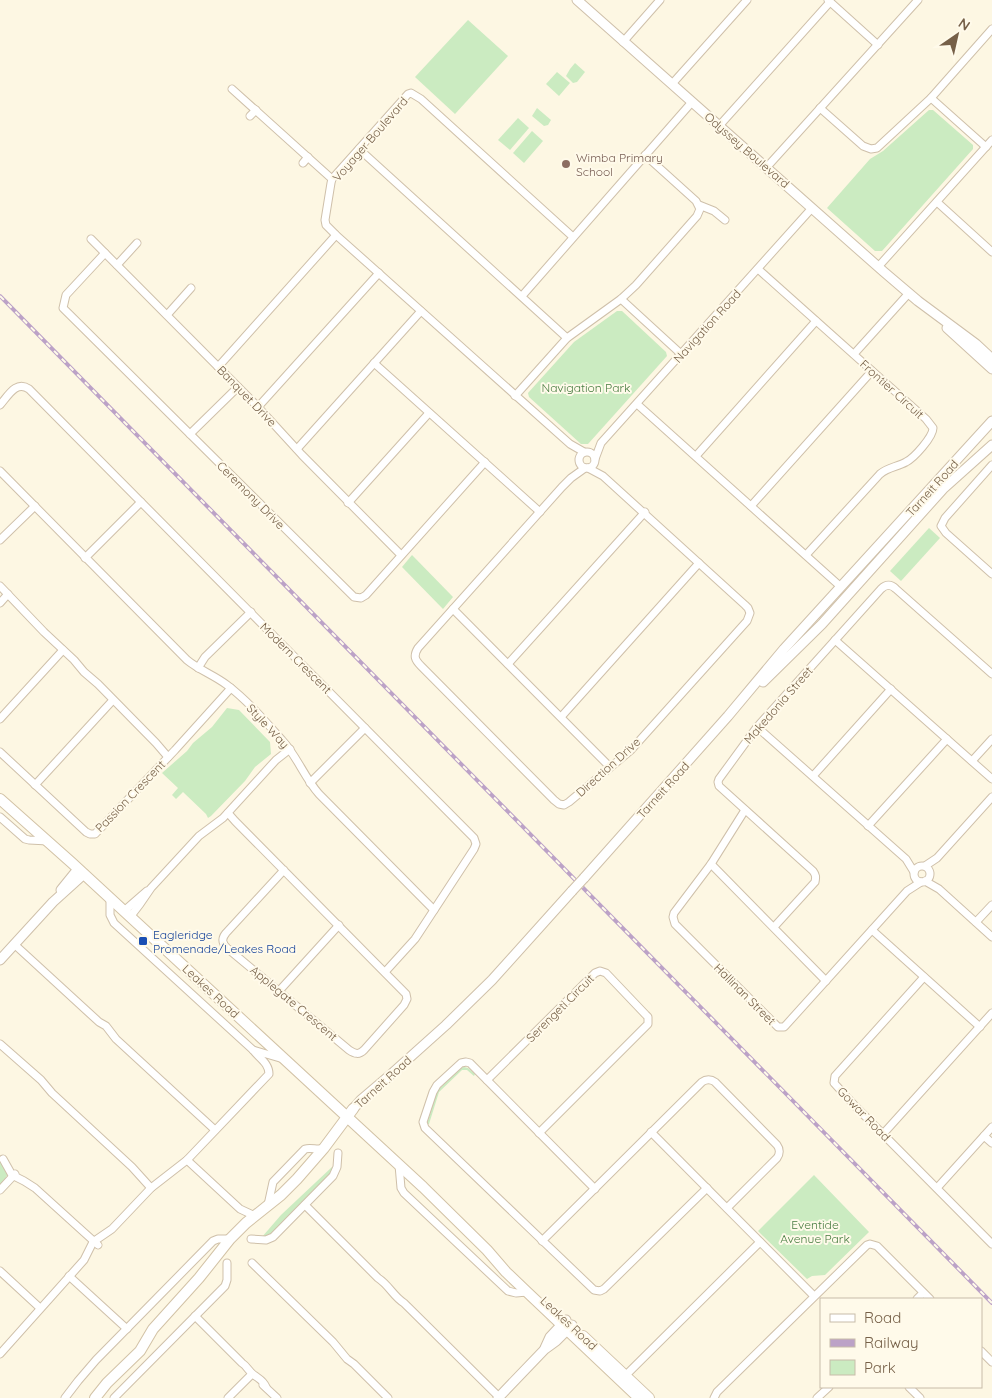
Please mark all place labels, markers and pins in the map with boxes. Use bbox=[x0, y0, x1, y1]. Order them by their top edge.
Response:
place label: Wimba Primary School bbox=[576, 150, 663, 179]
marker: Wimba Primary School bbox=[560, 158, 572, 170]
place label: Eagleridge Promenade/Leakes Road bbox=[153, 927, 296, 956]
marker: Eagleridge Promenade/Leakes Road bbox=[137, 935, 149, 947]

